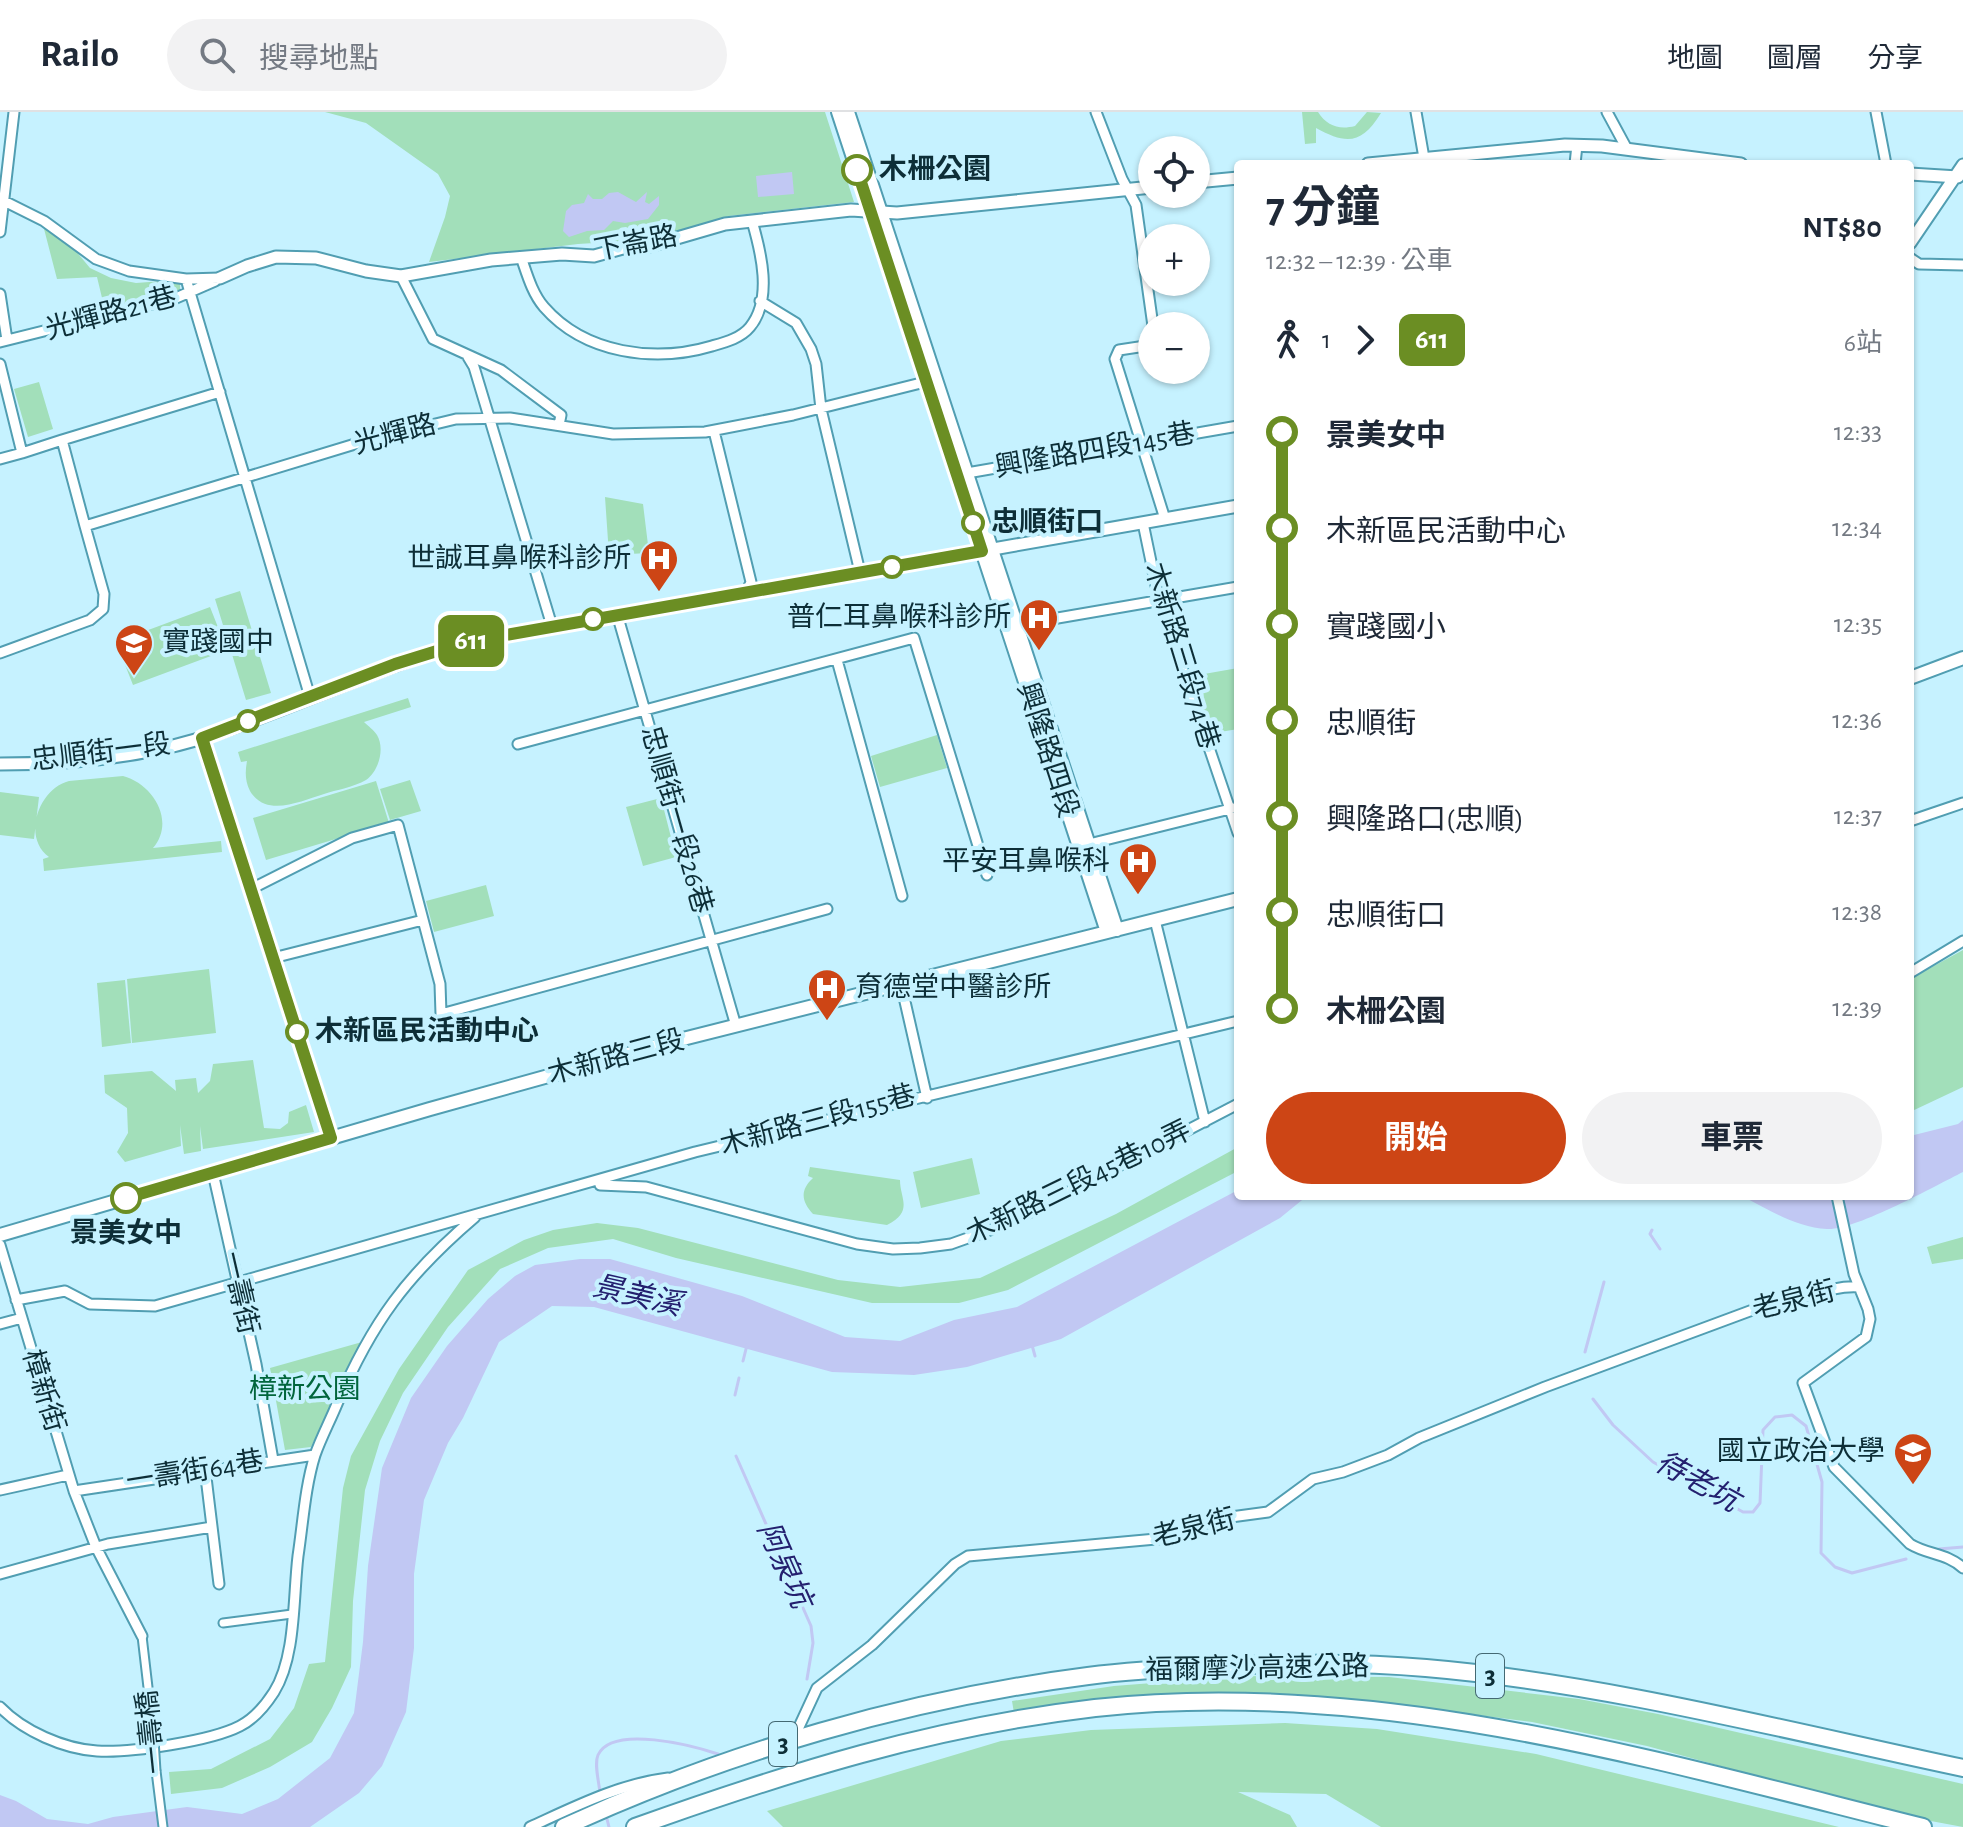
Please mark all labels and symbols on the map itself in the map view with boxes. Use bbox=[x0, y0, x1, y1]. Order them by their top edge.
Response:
place label: 木柵公園 bbox=[879, 154, 991, 184]
marker: 木柵公園 bbox=[842, 155, 872, 185]
street label: 下崙路 bbox=[592, 220, 680, 266]
street label: 光輝路21巷 bbox=[42, 281, 180, 345]
street label: 光輝路 bbox=[350, 409, 439, 459]
street label: 興隆路四段145巷 bbox=[992, 418, 1197, 482]
place label: 忠順街口 bbox=[991, 506, 1103, 537]
marker: 忠順街口 bbox=[962, 512, 984, 534]
hospital icon: 世誠耳鼻喉科診所 bbox=[638, 538, 680, 593]
place label: 世誠耳鼻喉科診所 bbox=[407, 543, 631, 573]
unlabelled marker bbox=[881, 556, 903, 578]
street label: 木新路三段74巷 bbox=[1139, 559, 1225, 752]
hospital icon: 普仁耳鼻喉科診所 bbox=[1018, 597, 1060, 652]
place label: 普仁耳鼻喉科診所 bbox=[787, 602, 1011, 632]
unlabelled marker bbox=[582, 608, 604, 630]
line badge: 611 bbox=[425, 615, 517, 667]
school or university icon: 實踐國中 bbox=[113, 622, 155, 677]
place label: 實踐國中 bbox=[162, 627, 274, 657]
street label: 興隆路四段 bbox=[1012, 678, 1084, 821]
unlabelled marker bbox=[237, 710, 259, 732]
street label: 忠順街一段26巷 bbox=[636, 722, 718, 917]
street label: 忠順街一段 bbox=[30, 729, 172, 775]
hospital icon: 平安耳鼻喉科 bbox=[1117, 841, 1159, 896]
place label: 平安耳鼻喉科 bbox=[942, 846, 1110, 876]
hospital icon: 育德堂中醫診所 bbox=[806, 967, 848, 1022]
place label: 育德堂中醫診所 bbox=[855, 972, 1051, 1002]
place label: 木新區民活動中心 bbox=[315, 1015, 539, 1046]
marker: 木新區民活動中心 bbox=[286, 1021, 308, 1043]
street label: 木新路三段 bbox=[544, 1024, 687, 1090]
street label: 木新路三段155巷 bbox=[717, 1080, 919, 1161]
street label: 木新路三段45巷10弄 bbox=[962, 1115, 1196, 1249]
marker: 景美女中 bbox=[111, 1183, 141, 1213]
place label: 景美女中 bbox=[70, 1218, 182, 1248]
street label: 一壽街 bbox=[216, 1248, 264, 1337]
water label: 景美溪 bbox=[590, 1269, 689, 1322]
street label: 老泉街 bbox=[1749, 1275, 1838, 1325]
street label: 樟新街 bbox=[17, 1346, 71, 1435]
park label: 樟新公園 bbox=[249, 1374, 361, 1404]
school or university icon: 國立政治大學 bbox=[1892, 1431, 1934, 1486]
place label: 國立政治大學 bbox=[1717, 1436, 1885, 1466]
street label: 一壽街64巷 bbox=[124, 1445, 266, 1497]
water label: 待老坑 bbox=[1650, 1445, 1748, 1519]
street label: 老泉街 bbox=[1149, 1503, 1238, 1553]
water label: 阿泉坑 bbox=[752, 1517, 819, 1616]
street label: 福爾摩沙高速公路 bbox=[1145, 1651, 1369, 1685]
road number: 3 bbox=[1476, 1654, 1504, 1698]
street label: 一壽橋 bbox=[132, 1689, 170, 1775]
road number: 3 bbox=[769, 1722, 797, 1766]

